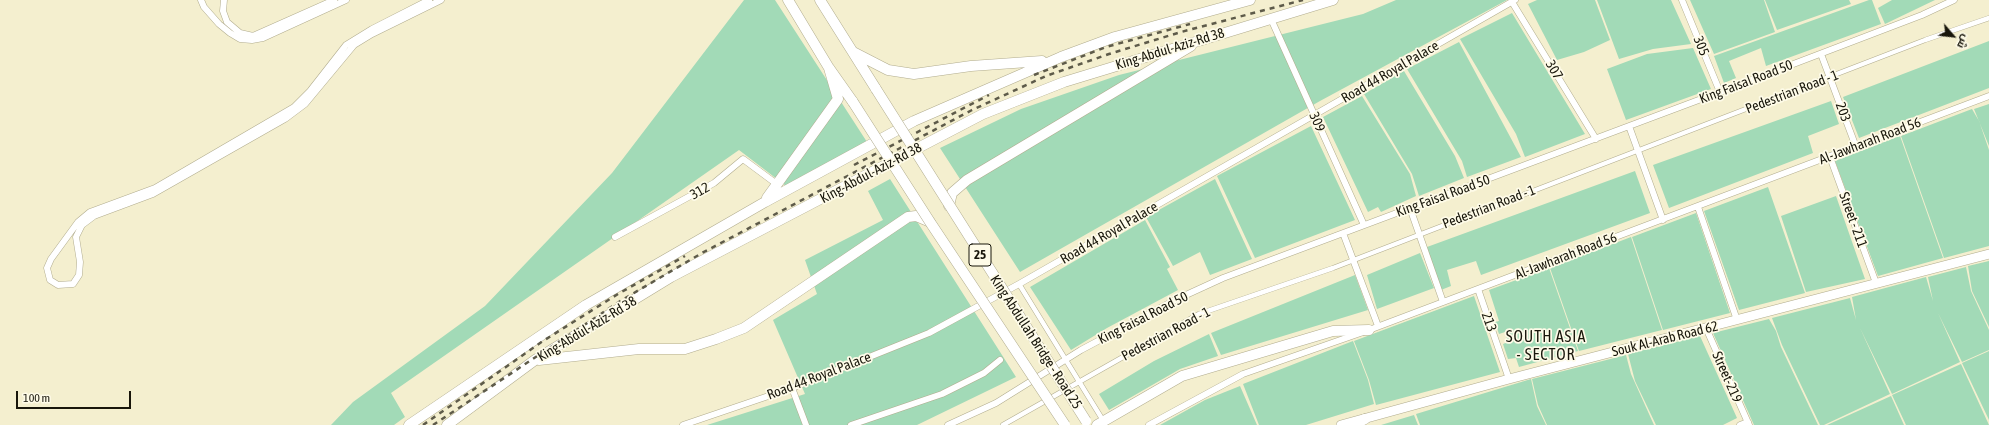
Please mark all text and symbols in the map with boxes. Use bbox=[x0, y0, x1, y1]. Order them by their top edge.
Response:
north arrow bbox=[1933, 16, 1973, 56]
street label: King-Abdul-Aziz-Rd 38 bbox=[1114, 24, 1226, 74]
text: ش bbox=[1955, 33, 1972, 51]
street label: 305 bbox=[1690, 34, 1712, 58]
street label: Road 44 Royal Palace bbox=[1338, 37, 1442, 107]
street label: King Faisal Road 50 bbox=[1697, 56, 1795, 108]
street label: 307 bbox=[1542, 57, 1566, 83]
street label: Pedestrian Road - 1 bbox=[1743, 67, 1841, 117]
street label: 203 bbox=[1832, 100, 1854, 124]
street label: 309 bbox=[1305, 110, 1329, 134]
street label: Al-Jawharah Road 56 bbox=[1817, 114, 1923, 168]
street label: King-Abdul-Aziz-Rd 38 bbox=[817, 139, 925, 207]
street label: King Faisal Road 50 bbox=[1394, 171, 1492, 221]
street label: 312 bbox=[687, 179, 713, 203]
street label: Pedestrian Road - 1 bbox=[1440, 182, 1538, 232]
street label: Street - 211 bbox=[1835, 190, 1871, 250]
street label: Road 44 Royal Palace bbox=[1057, 198, 1161, 268]
street label: Al-Jawharah Road 56 bbox=[1513, 229, 1619, 283]
road number: 25 bbox=[969, 244, 991, 266]
street label: King Abdullah Bridge - Road 25 bbox=[986, 272, 1086, 412]
street label: King Faisal Road 50 bbox=[1095, 288, 1191, 348]
street label: King-Abdul-Aziz-Rd 38 bbox=[534, 293, 640, 365]
street label: Pedestrian Road - 1 bbox=[1119, 304, 1213, 364]
street label: 213 bbox=[1478, 310, 1500, 334]
street label: Souk Al-Arab Road 62 bbox=[1610, 318, 1720, 360]
district label: SOUTH ASIA - SECTOR bbox=[1506, 327, 1586, 365]
street label: Road 44 Royal Palace bbox=[765, 348, 873, 404]
street label: Street-219 bbox=[1708, 349, 1746, 405]
scale bar bbox=[18, 383, 133, 409]
text: 100 m bbox=[23, 391, 50, 405]

